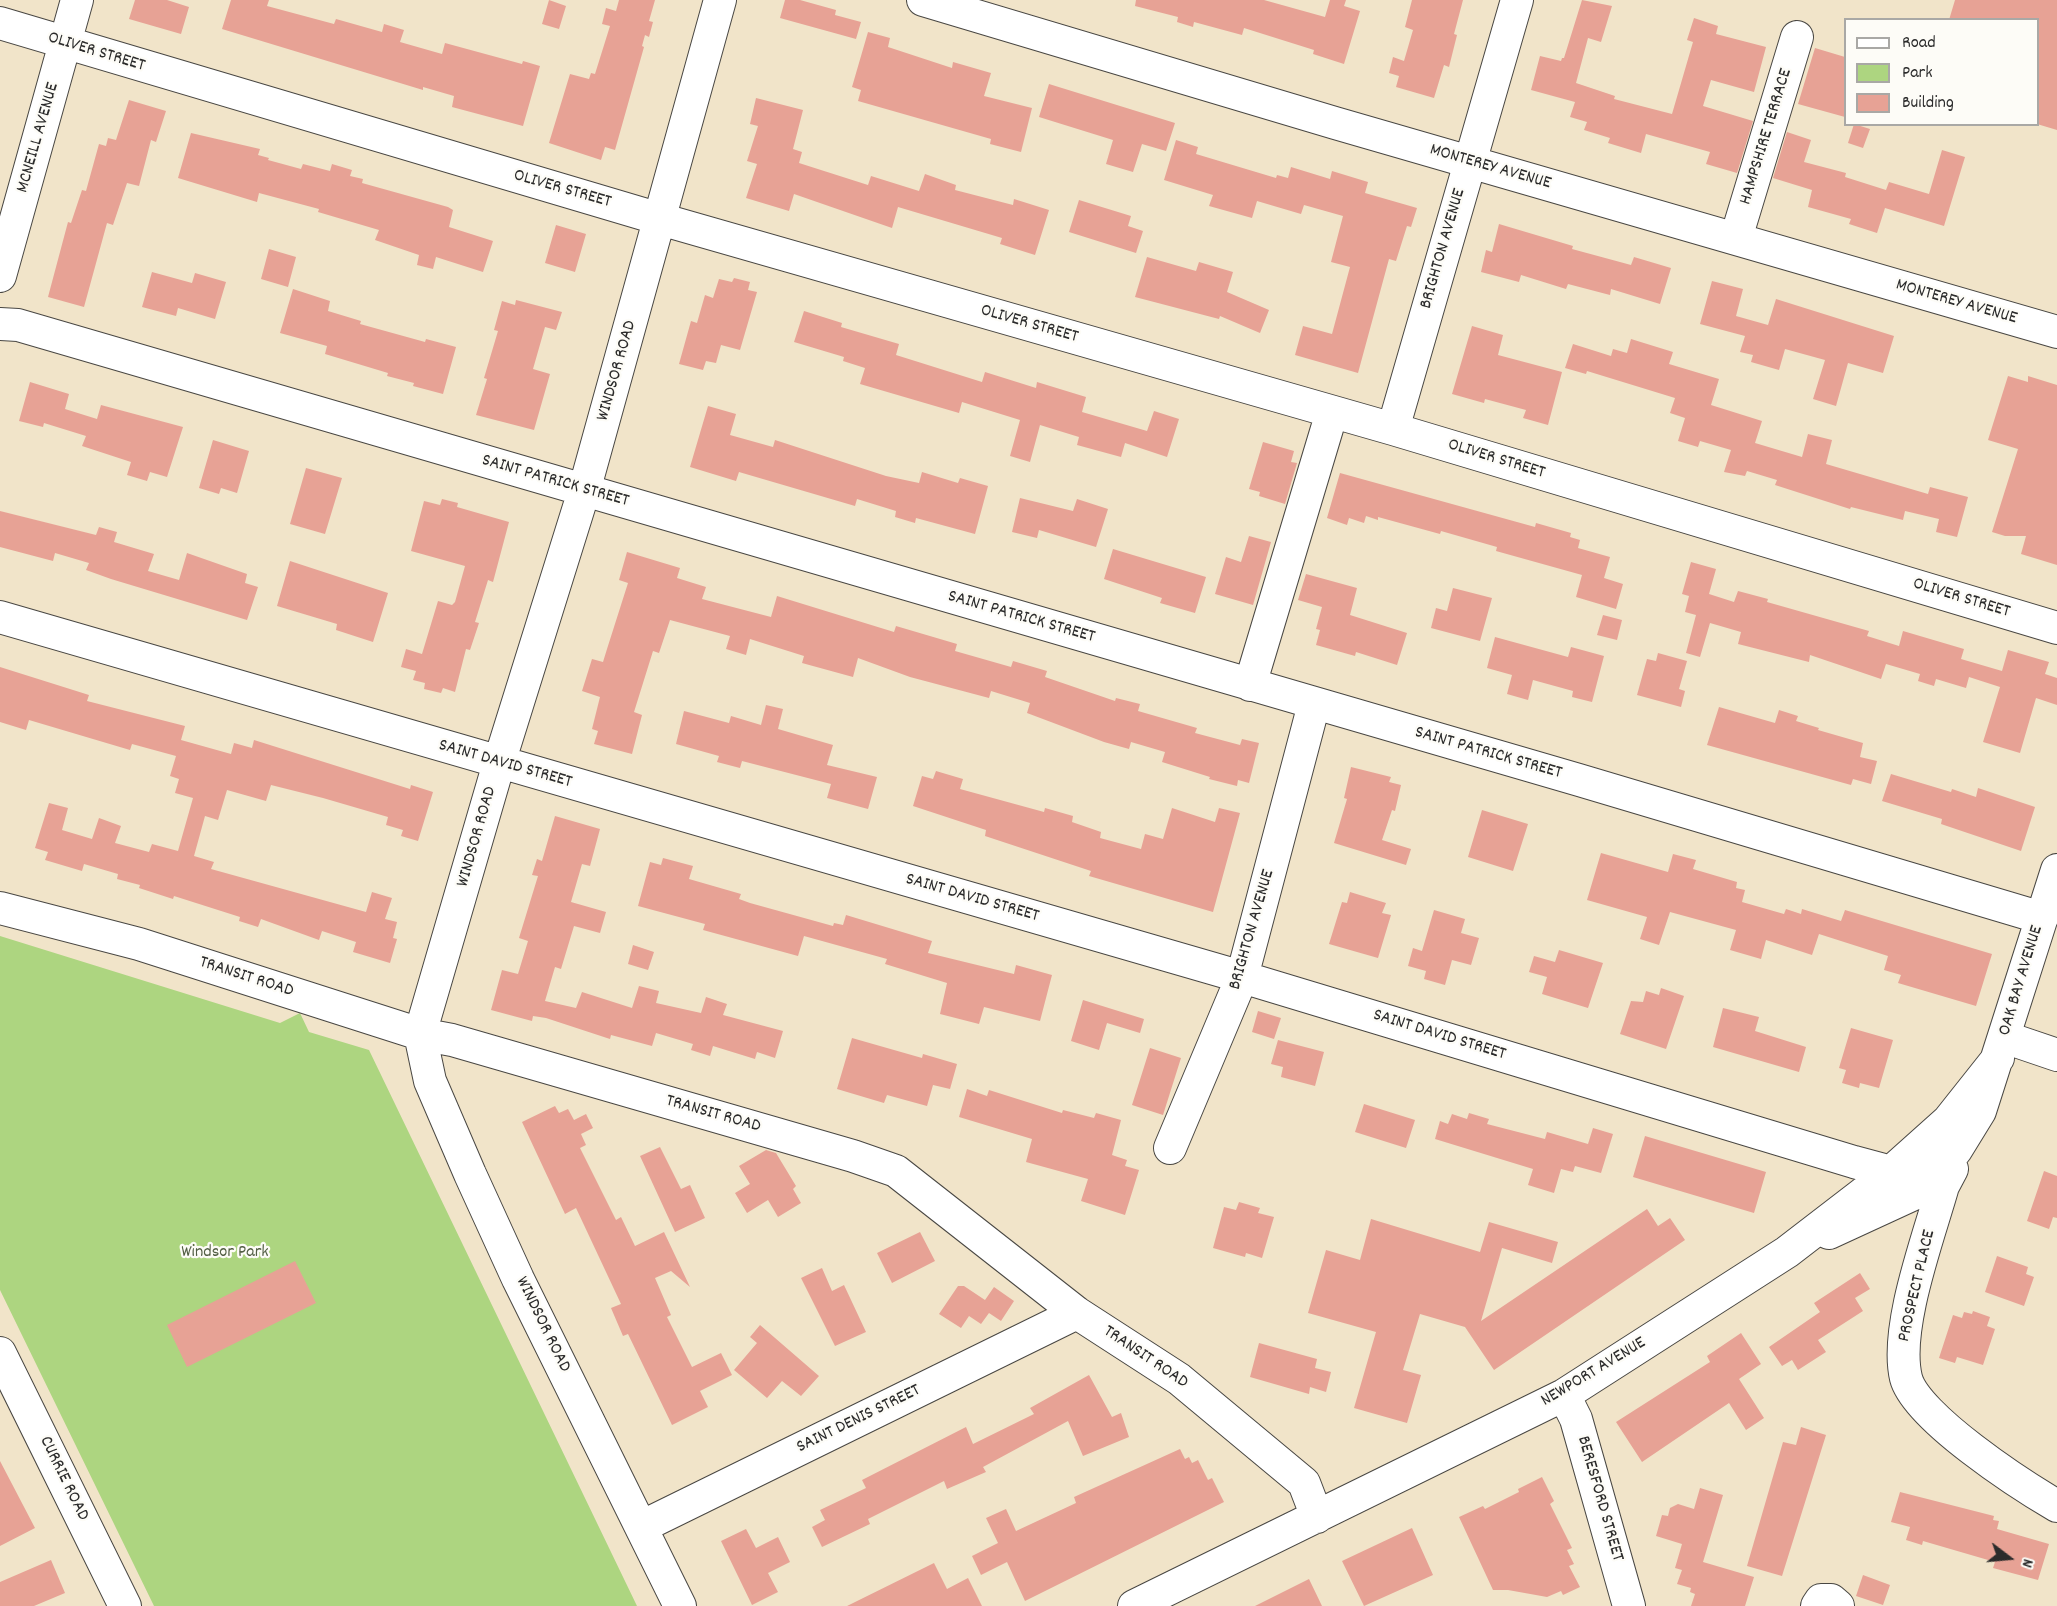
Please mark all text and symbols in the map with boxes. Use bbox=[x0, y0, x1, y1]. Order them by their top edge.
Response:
legend bbox=[1844, 18, 2039, 126]
street label: OLIVER STREET bbox=[45, 28, 147, 78]
text: Road bbox=[1902, 31, 1936, 56]
text: Park bbox=[1902, 61, 1933, 86]
street label: HAMPSHIRE TERRACE bbox=[1736, 66, 1798, 208]
street label: MCNEILL AVENUE bbox=[13, 81, 65, 195]
text: Building bbox=[1902, 91, 1954, 116]
street label: MONTEREY AVENUE bbox=[1427, 140, 1553, 196]
street label: OLIVER STREET bbox=[511, 166, 613, 214]
street label: BRIGHTON AVENUE bbox=[1417, 186, 1471, 312]
street label: MONTEREY AVENUE bbox=[1893, 275, 2019, 331]
street label: OLIVER STREET bbox=[978, 301, 1080, 349]
street label: WINDSOR ROAD bbox=[593, 318, 643, 424]
street label: OLIVER STREET bbox=[1445, 435, 1547, 485]
street label: SAINT PATRICK STREET bbox=[479, 451, 631, 513]
street label: OLIVER STREET bbox=[1910, 574, 2012, 624]
street label: SAINT PATRICK STREET bbox=[945, 587, 1097, 649]
street label: SAINT PATRICK STREET bbox=[1412, 723, 1564, 785]
street label: SAINT DAVID STREET bbox=[436, 736, 574, 794]
street label: WINDSOR ROAD bbox=[453, 784, 503, 890]
street label: BRIGHTON AVENUE bbox=[1226, 867, 1280, 993]
street label: SAINT DAVID STREET bbox=[903, 870, 1041, 928]
street label: OAK BAY AVENUE bbox=[1995, 923, 2049, 1039]
street label: TRANSIT ROAD bbox=[196, 953, 296, 1003]
street label: SAINT DAVID STREET bbox=[1370, 1006, 1508, 1066]
street label: TRANSIT ROAD bbox=[663, 1091, 763, 1139]
street label: PROSPECT PLACE bbox=[1895, 1228, 1941, 1344]
park label: Windsor Park bbox=[181, 1243, 269, 1265]
street label: WINDSOR ROAD bbox=[510, 1274, 574, 1376]
street label: TRANSIT ROAD bbox=[1098, 1322, 1192, 1394]
street label: NEWPORT AVENUE bbox=[1538, 1333, 1650, 1413]
street label: SAINT DENIS STREET bbox=[794, 1381, 924, 1459]
street label: CURRIE ROAD bbox=[33, 1433, 93, 1525]
street label: BERESFORD STREET bbox=[1571, 1434, 1627, 1564]
north arrow bbox=[1979, 1528, 2039, 1588]
text: N bbox=[2015, 1556, 2039, 1570]

